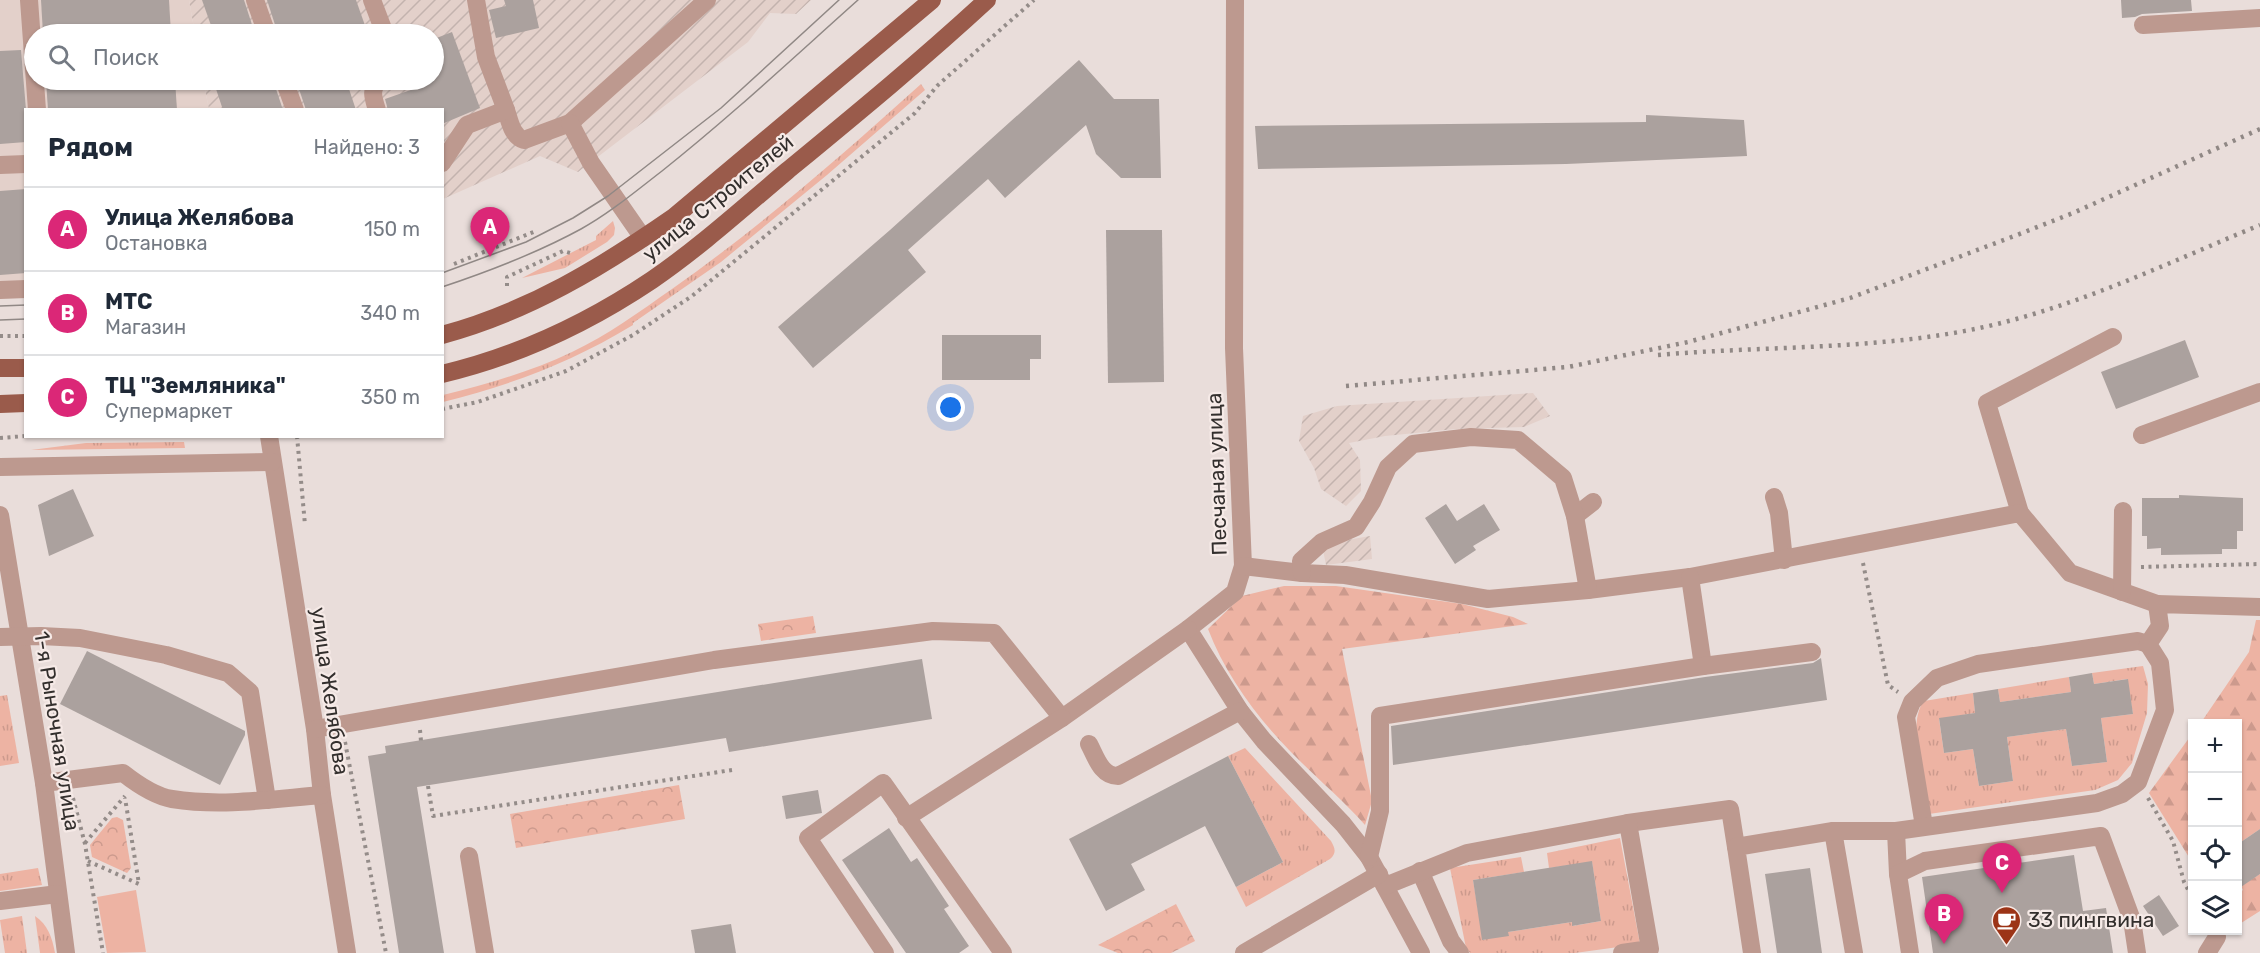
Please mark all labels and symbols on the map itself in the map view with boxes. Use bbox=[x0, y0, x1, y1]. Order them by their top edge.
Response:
street label: улица Строителей bbox=[637, 129, 798, 266]
pin: A bbox=[470, 208, 510, 257]
street label: Песчаная улица bbox=[1201, 392, 1232, 556]
your location bbox=[936, 393, 965, 422]
street label: улица Желябова bbox=[306, 605, 355, 776]
street label: 1-я Рыночная улица bbox=[29, 629, 86, 833]
pin: C bbox=[1982, 844, 2022, 893]
pin: B bbox=[1924, 894, 1964, 944]
cafe icon: 33 пингвина bbox=[1991, 904, 2023, 946]
place label: 33 пингвина bbox=[2028, 907, 2154, 932]

